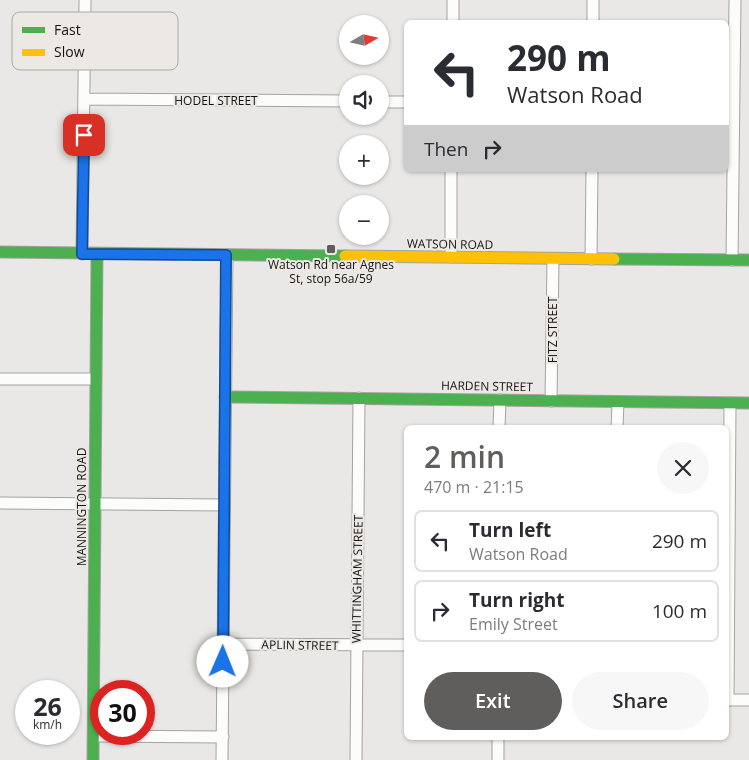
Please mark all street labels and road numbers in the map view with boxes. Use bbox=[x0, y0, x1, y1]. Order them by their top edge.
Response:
street label: HODEL STREET bbox=[174, 92, 258, 109]
street label: WATSON ROAD bbox=[407, 235, 493, 253]
street label: FITZ STREET bbox=[544, 296, 561, 363]
street label: HARDEN STREET bbox=[441, 377, 533, 395]
street label: MANNINGTON ROAD bbox=[73, 448, 90, 566]
street label: WHITTINGHAM STREET bbox=[347, 514, 367, 643]
street label: APLIN STREET bbox=[261, 636, 339, 654]

